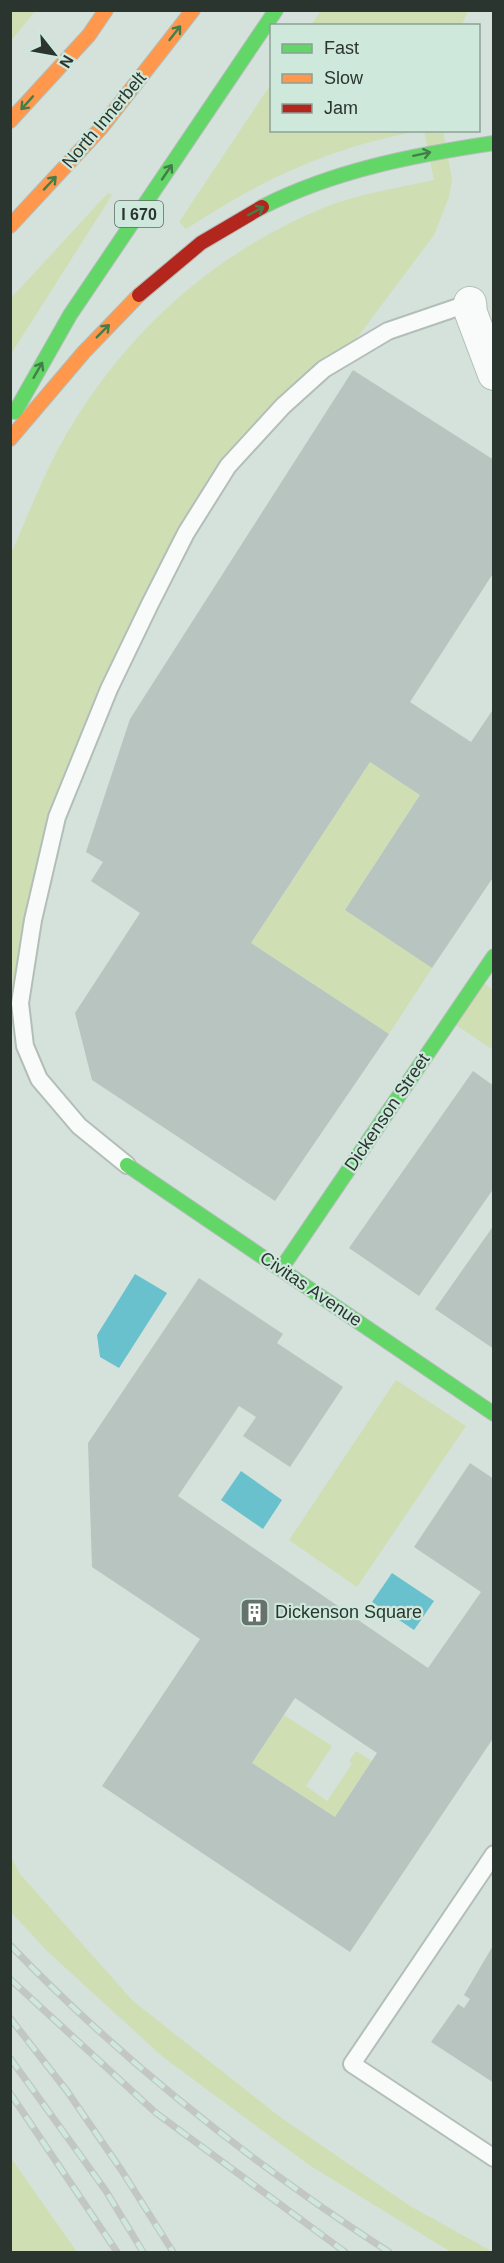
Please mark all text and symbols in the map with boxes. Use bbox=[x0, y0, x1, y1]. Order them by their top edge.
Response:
north arrow bbox=[24, 24, 84, 84]
legend bbox=[270, 24, 480, 132]
one-way arrow bbox=[169, 25, 182, 41]
text: Fast bbox=[324, 38, 359, 58]
text: N bbox=[56, 52, 77, 71]
street label: North Innerbelt bbox=[58, 68, 150, 172]
text: Slow bbox=[324, 68, 364, 88]
one-way arrow bbox=[20, 95, 34, 110]
text: Jam bbox=[324, 98, 358, 118]
one-way arrow bbox=[412, 147, 431, 159]
one-way arrow bbox=[161, 164, 173, 181]
one-way arrow bbox=[43, 175, 57, 190]
road number: I 670 bbox=[115, 201, 163, 227]
one-way arrow bbox=[246, 205, 264, 216]
one-way arrow bbox=[96, 324, 111, 339]
one-way arrow bbox=[32, 362, 44, 379]
street label: Dickenson Street bbox=[340, 1050, 434, 1174]
street label: Civitas Avenue bbox=[256, 1248, 366, 1330]
building icon: Dickenson Square bbox=[238, 1596, 270, 1628]
place label: Dickenson Square bbox=[275, 1602, 422, 1622]

